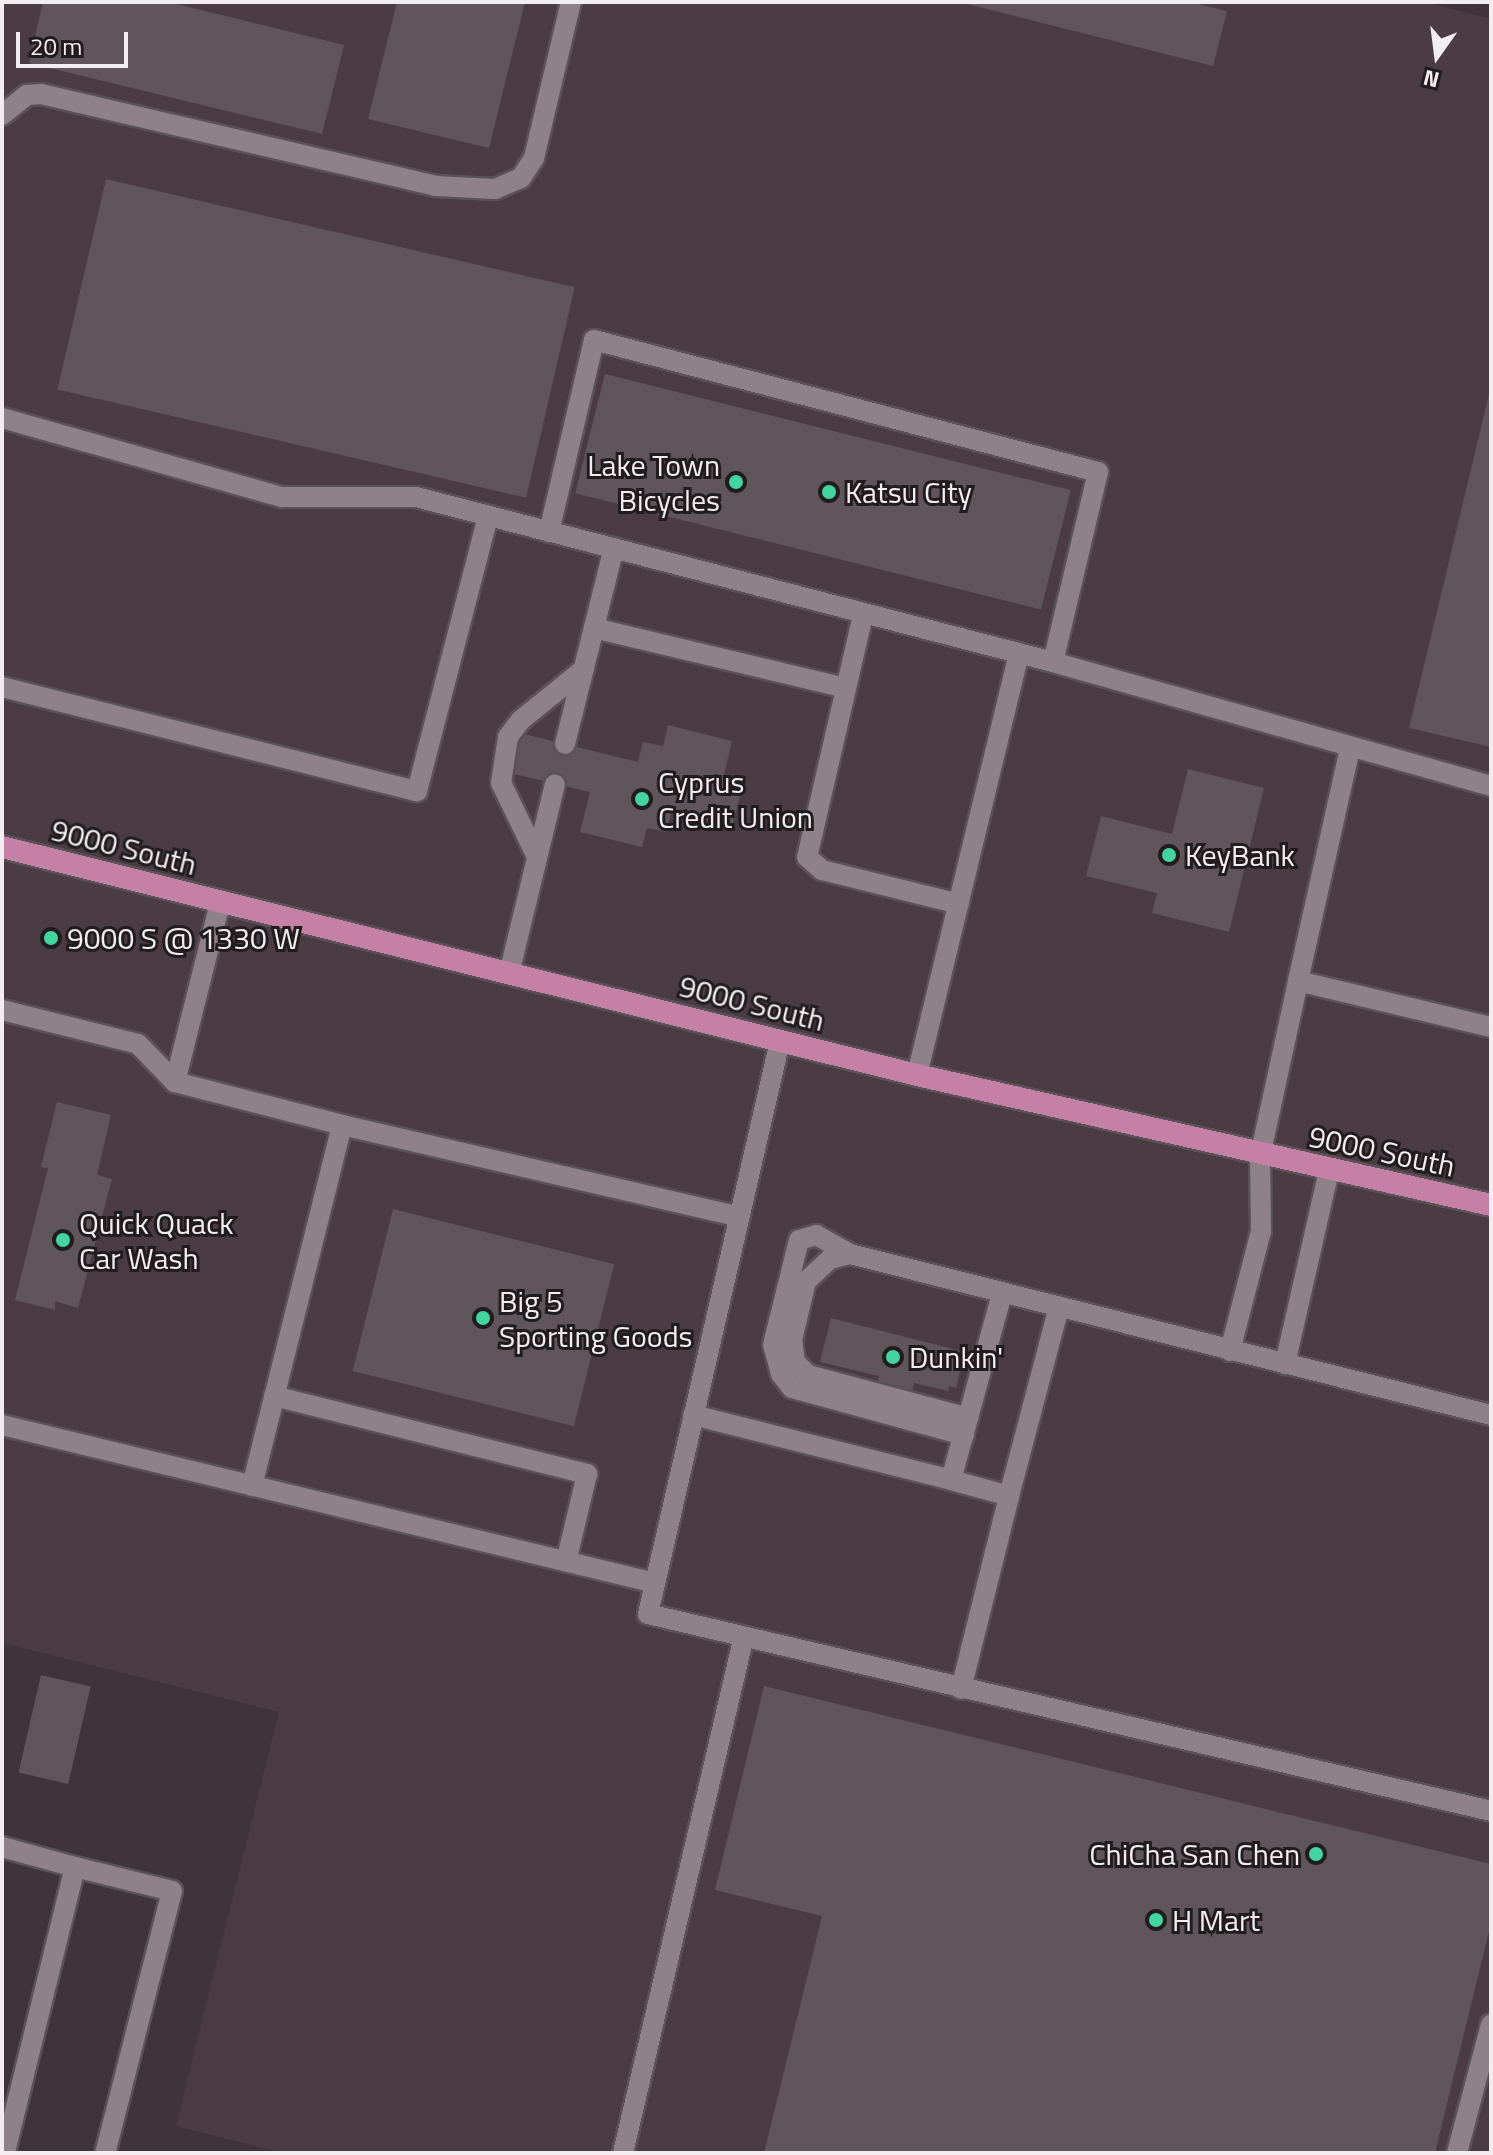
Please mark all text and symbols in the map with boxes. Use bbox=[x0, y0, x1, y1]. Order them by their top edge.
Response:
scale bar bbox=[20, 16, 132, 66]
north arrow bbox=[1397, 16, 1477, 96]
text: 20 m bbox=[30, 28, 82, 64]
text: N bbox=[1420, 61, 1443, 98]
place label: Lake Town Bicycles bbox=[587, 447, 720, 518]
marker: Lake Town Bicycles bbox=[727, 473, 745, 491]
place label: Katsu City bbox=[845, 474, 972, 510]
marker: Katsu City bbox=[820, 483, 838, 501]
place label: Cyprus Credit Union bbox=[658, 764, 813, 834]
marker: Cyprus Credit Union bbox=[633, 790, 651, 808]
street label: 9000 South bbox=[48, 812, 200, 882]
place label: KeyBank bbox=[1185, 837, 1295, 873]
marker: KeyBank bbox=[1160, 846, 1178, 864]
place label: 9000 S @ 1330 W bbox=[67, 920, 300, 956]
marker: 9000 S @ 1330 W bbox=[42, 929, 60, 947]
street label: 9000 South bbox=[676, 968, 828, 1038]
street label: 9000 South bbox=[1306, 1118, 1458, 1184]
place label: Quick Quack Car Wash bbox=[79, 1205, 234, 1276]
marker: Quick Quack Car Wash bbox=[54, 1231, 72, 1249]
place label: Big 5 Sporting Goods bbox=[499, 1283, 692, 1354]
marker: Big 5 Sporting Goods bbox=[474, 1309, 492, 1327]
place label: Dunkin' bbox=[909, 1339, 1003, 1375]
marker: Dunkin' bbox=[884, 1348, 902, 1366]
place label: ChiCha San Chen bbox=[1089, 1836, 1300, 1872]
marker: ChiCha San Chen bbox=[1307, 1845, 1325, 1863]
place label: H Mart bbox=[1172, 1902, 1260, 1938]
marker: H Mart bbox=[1147, 1911, 1165, 1929]

